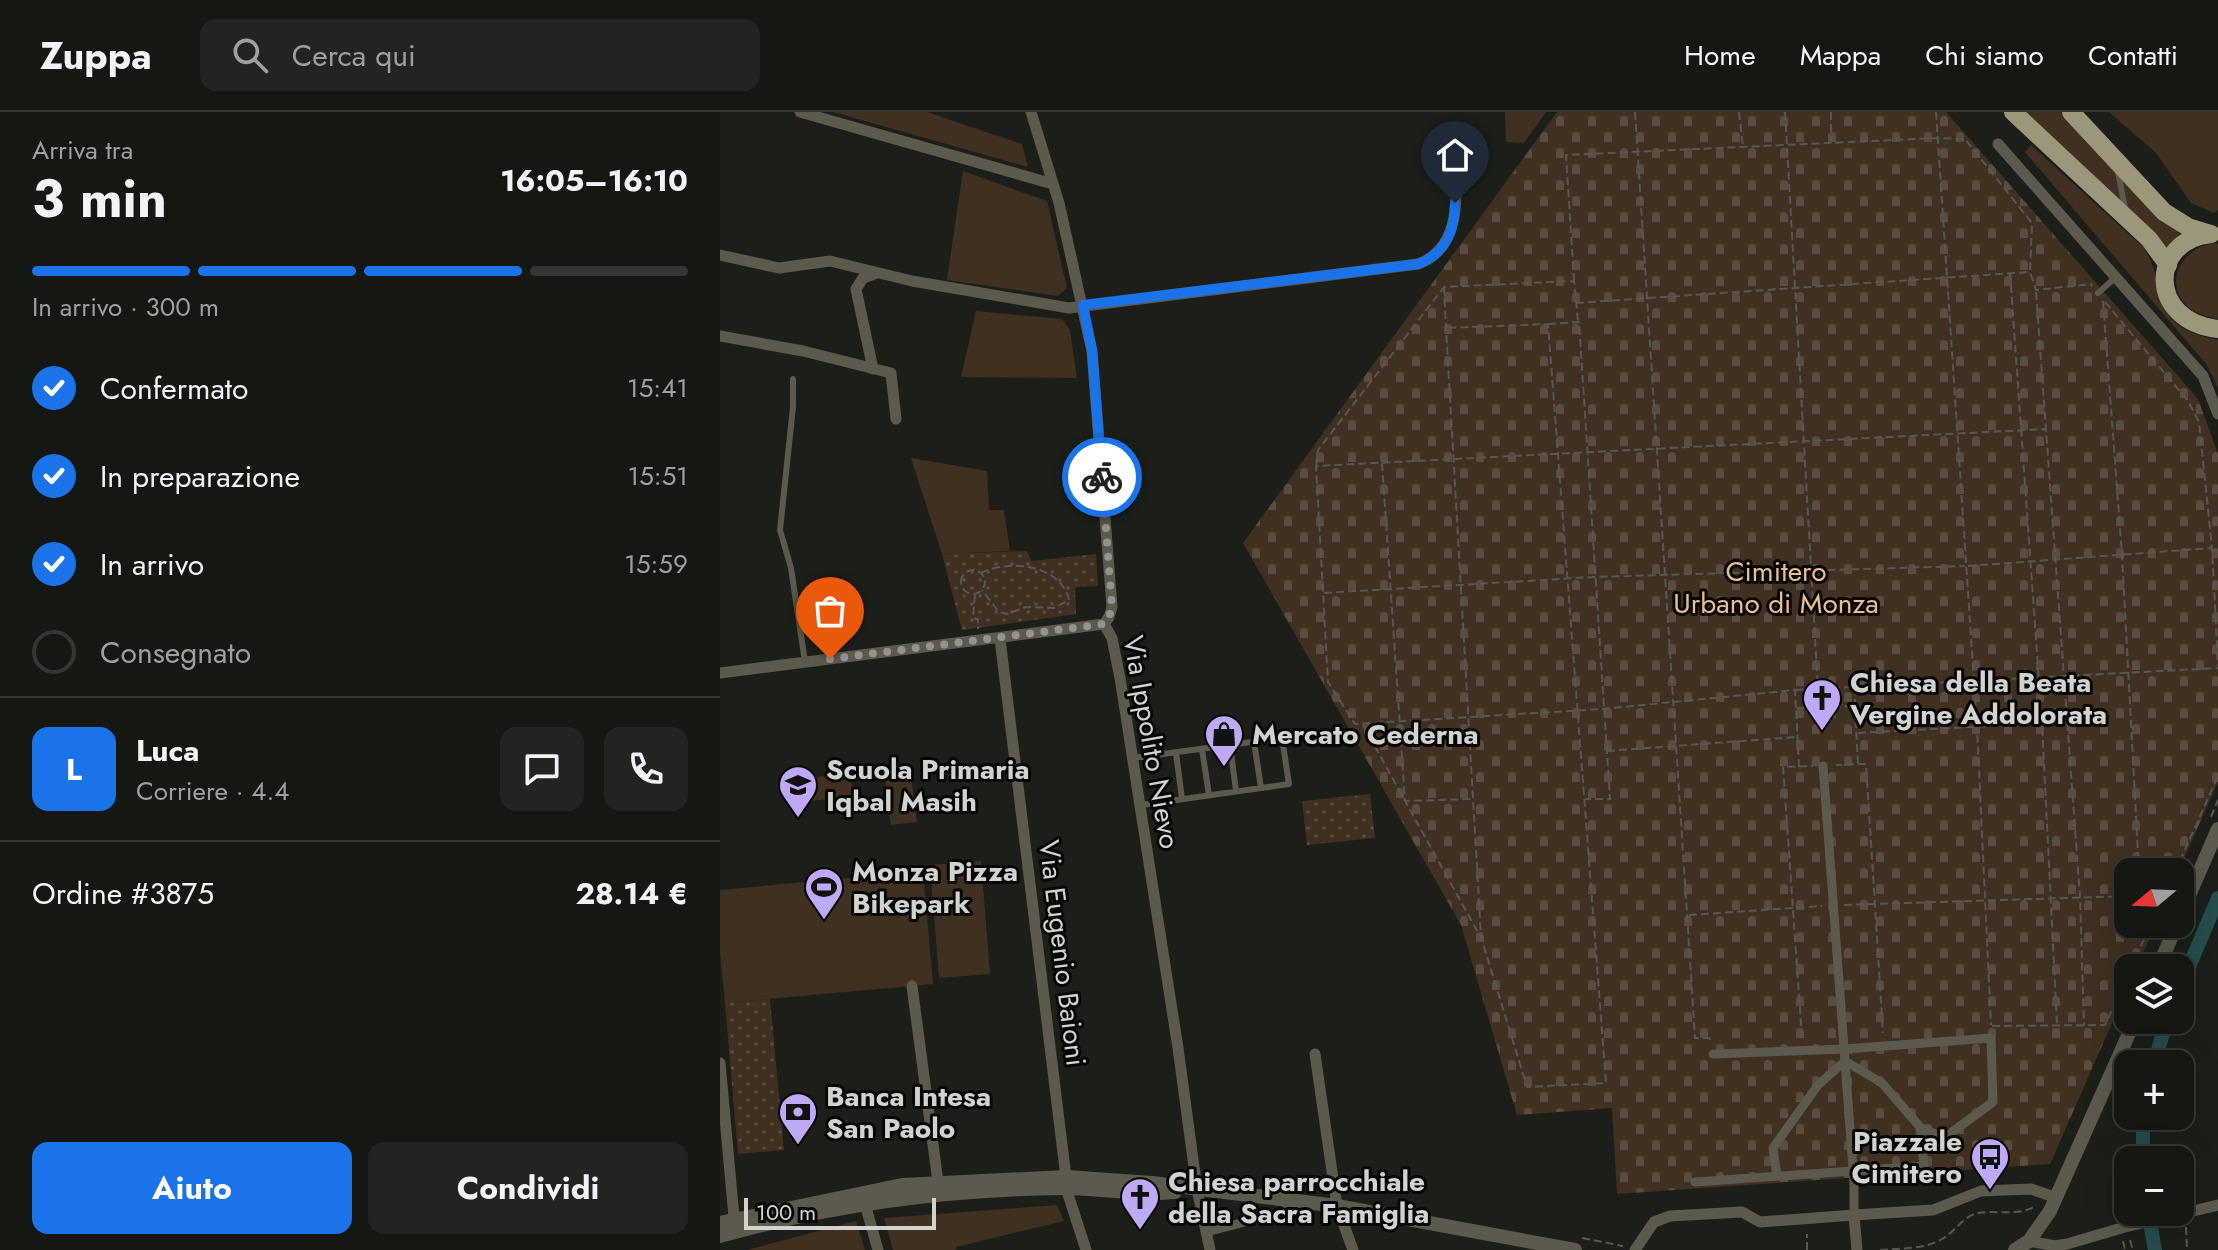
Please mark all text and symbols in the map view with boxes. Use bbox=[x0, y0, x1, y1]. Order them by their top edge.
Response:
search box bbox=[200, 19, 760, 91]
text: Zuppa bbox=[40, 28, 152, 83]
icon: search bbox=[228, 33, 272, 77]
text: Cerca qui bbox=[292, 34, 416, 77]
text: Home bbox=[1684, 35, 1756, 76]
text: Mappa bbox=[1800, 35, 1881, 76]
text: Chi siamo bbox=[1925, 35, 2044, 76]
text: Contatti bbox=[2088, 35, 2178, 76]
pin bbox=[1421, 121, 1489, 203]
text: Arriva tra bbox=[32, 131, 133, 169]
icon: home bbox=[1433, 133, 1477, 177]
text: 16:05–16:10 bbox=[500, 159, 688, 202]
text: 3 min bbox=[32, 161, 167, 237]
text: In arrivo · 300 m bbox=[32, 288, 219, 326]
icon: check bbox=[32, 366, 76, 410]
text: Confermato bbox=[100, 367, 248, 410]
text: 15:41 bbox=[627, 369, 688, 407]
courier bbox=[1062, 437, 1142, 517]
icon: check bbox=[32, 454, 76, 498]
text: In preparazione bbox=[100, 455, 300, 498]
icon: bike bbox=[1080, 455, 1124, 499]
text: 15:51 bbox=[627, 457, 688, 495]
icon: check bbox=[32, 542, 76, 586]
text: In arrivo bbox=[100, 543, 204, 586]
text: 15:59 bbox=[624, 545, 688, 583]
park label: Cimitero Urbano di Monza bbox=[1673, 551, 1879, 624]
pin bbox=[796, 577, 864, 659]
icon: bag bbox=[808, 589, 852, 633]
text: Consegnato bbox=[100, 631, 251, 674]
street label: Via Ippolito Nievo bbox=[1113, 632, 1190, 852]
place label: Chiesa della Beata Vergine Addolorata bbox=[1849, 662, 2107, 735]
church icon: Chiesa della Beata Vergine Addolorata bbox=[1801, 677, 1843, 732]
shop icon: Mercato Cederna bbox=[1203, 713, 1245, 768]
place label: Mercato Cederna bbox=[1252, 714, 1479, 755]
button: chat bbox=[500, 727, 584, 811]
button: phone bbox=[604, 727, 688, 811]
text: Luca bbox=[136, 729, 199, 772]
text: L bbox=[66, 748, 82, 791]
place label: Scuola Primaria Iqbal Masih bbox=[826, 749, 1030, 822]
school or university icon: Scuola Primaria Iqbal Masih bbox=[777, 764, 819, 819]
text: Corriere · 4.4 bbox=[136, 772, 289, 810]
street label: Via Eugenio Baioni bbox=[1028, 838, 1097, 1068]
place label: Monza Pizza Bikepark bbox=[852, 851, 1018, 924]
north arrow bbox=[2114, 858, 2194, 938]
map controls bbox=[2114, 858, 2194, 1226]
sports icon: Monza Pizza Bikepark bbox=[803, 866, 845, 921]
text: Ordine #3875 bbox=[32, 872, 214, 915]
text: 28.14 € bbox=[575, 872, 688, 915]
button: layers bbox=[2114, 954, 2194, 1034]
button: + bbox=[2114, 1050, 2194, 1130]
place label: Banca Intesa San Paolo bbox=[826, 1076, 991, 1149]
bank icon: Banca Intesa San Paolo bbox=[777, 1091, 819, 1146]
place label: Piazzale Cimitero bbox=[1851, 1121, 1962, 1194]
bus stop icon: Piazzale Cimitero bbox=[1969, 1136, 2011, 1191]
button: Aiuto bbox=[32, 1142, 352, 1234]
button: Condividi bbox=[368, 1142, 688, 1234]
button: − bbox=[2114, 1146, 2194, 1226]
place label: Chiesa parrocchiale della Sacra Famiglia bbox=[1168, 1161, 1429, 1234]
church icon: Chiesa parrocchiale della Sacra Famiglia bbox=[1119, 1176, 1161, 1231]
scale bar bbox=[744, 1194, 936, 1230]
text: 100 m bbox=[756, 1196, 816, 1228]

